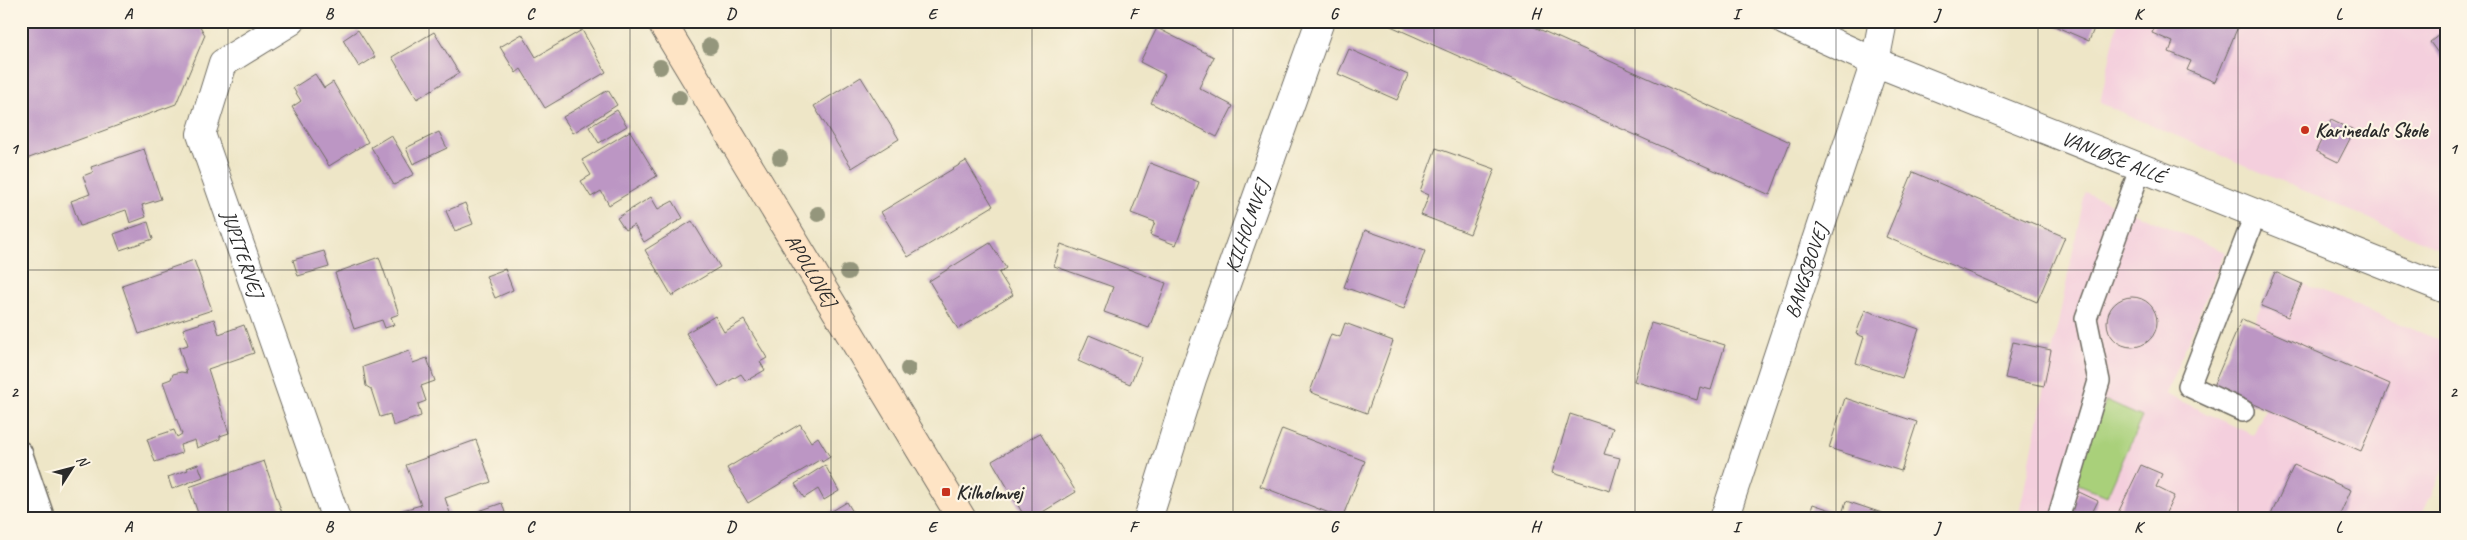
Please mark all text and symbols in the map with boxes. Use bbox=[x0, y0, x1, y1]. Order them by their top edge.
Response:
text: A bbox=[124, 4, 134, 24]
text: B bbox=[325, 4, 335, 24]
text: C bbox=[526, 4, 536, 24]
text: D bbox=[726, 4, 737, 24]
text: E bbox=[928, 4, 939, 24]
text: F bbox=[1129, 4, 1140, 24]
text: G bbox=[1330, 4, 1340, 24]
text: H bbox=[1530, 4, 1542, 24]
text: I bbox=[1733, 4, 1743, 24]
text: J bbox=[1933, 4, 1942, 24]
text: K bbox=[2134, 4, 2146, 24]
text: L bbox=[2336, 4, 2344, 24]
place label: Karinedals Skole bbox=[2315, 118, 2429, 143]
marker: Karinedals Skole bbox=[2299, 124, 2311, 136]
street label: VANLØSE ALLÉ bbox=[2058, 125, 2172, 190]
text: 1 bbox=[10, 139, 19, 159]
text: 1 bbox=[2449, 139, 2458, 159]
street label: KILHOLMVEJ bbox=[1219, 174, 1276, 276]
street label: JUPITERVEJ bbox=[216, 206, 271, 304]
street label: BANGSBOVEJ bbox=[1779, 218, 1834, 321]
street label: APOLLOVEJ bbox=[780, 229, 844, 313]
text: 2 bbox=[10, 382, 19, 402]
text: 2 bbox=[2449, 382, 2458, 402]
north arrow bbox=[48, 442, 98, 492]
text: N bbox=[73, 452, 93, 471]
place label: Kilholmvej bbox=[956, 480, 1026, 505]
marker: Kilholmvej bbox=[940, 486, 952, 498]
text: A bbox=[124, 517, 134, 537]
text: B bbox=[325, 517, 335, 537]
text: C bbox=[526, 517, 536, 537]
text: D bbox=[726, 517, 737, 537]
text: E bbox=[928, 517, 939, 537]
text: F bbox=[1129, 517, 1140, 537]
text: G bbox=[1330, 517, 1340, 537]
text: H bbox=[1530, 517, 1542, 537]
text: I bbox=[1733, 517, 1743, 537]
text: J bbox=[1933, 517, 1942, 537]
text: K bbox=[2134, 517, 2146, 537]
text: L bbox=[2336, 517, 2344, 537]

